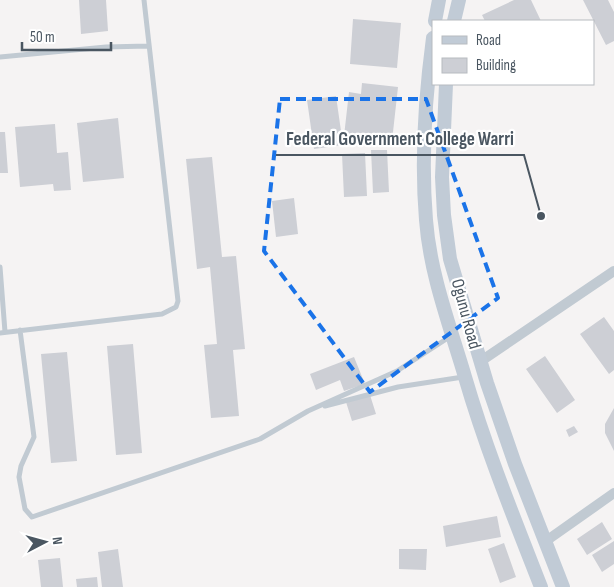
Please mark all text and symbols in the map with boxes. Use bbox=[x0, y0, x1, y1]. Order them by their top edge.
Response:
scale bar bbox=[22, 20, 111, 52]
legend bbox=[432, 20, 594, 85]
text: 50 m bbox=[30, 28, 55, 47]
text: Road bbox=[476, 31, 501, 50]
text: Building bbox=[476, 56, 516, 75]
callout: Federal Government College Warri bbox=[276, 121, 524, 155]
text: Federal Government College Warri bbox=[286, 128, 514, 151]
street label: Ogunu Road bbox=[447, 277, 485, 351]
north arrow bbox=[20, 517, 70, 567]
text: N bbox=[49, 536, 66, 545]

